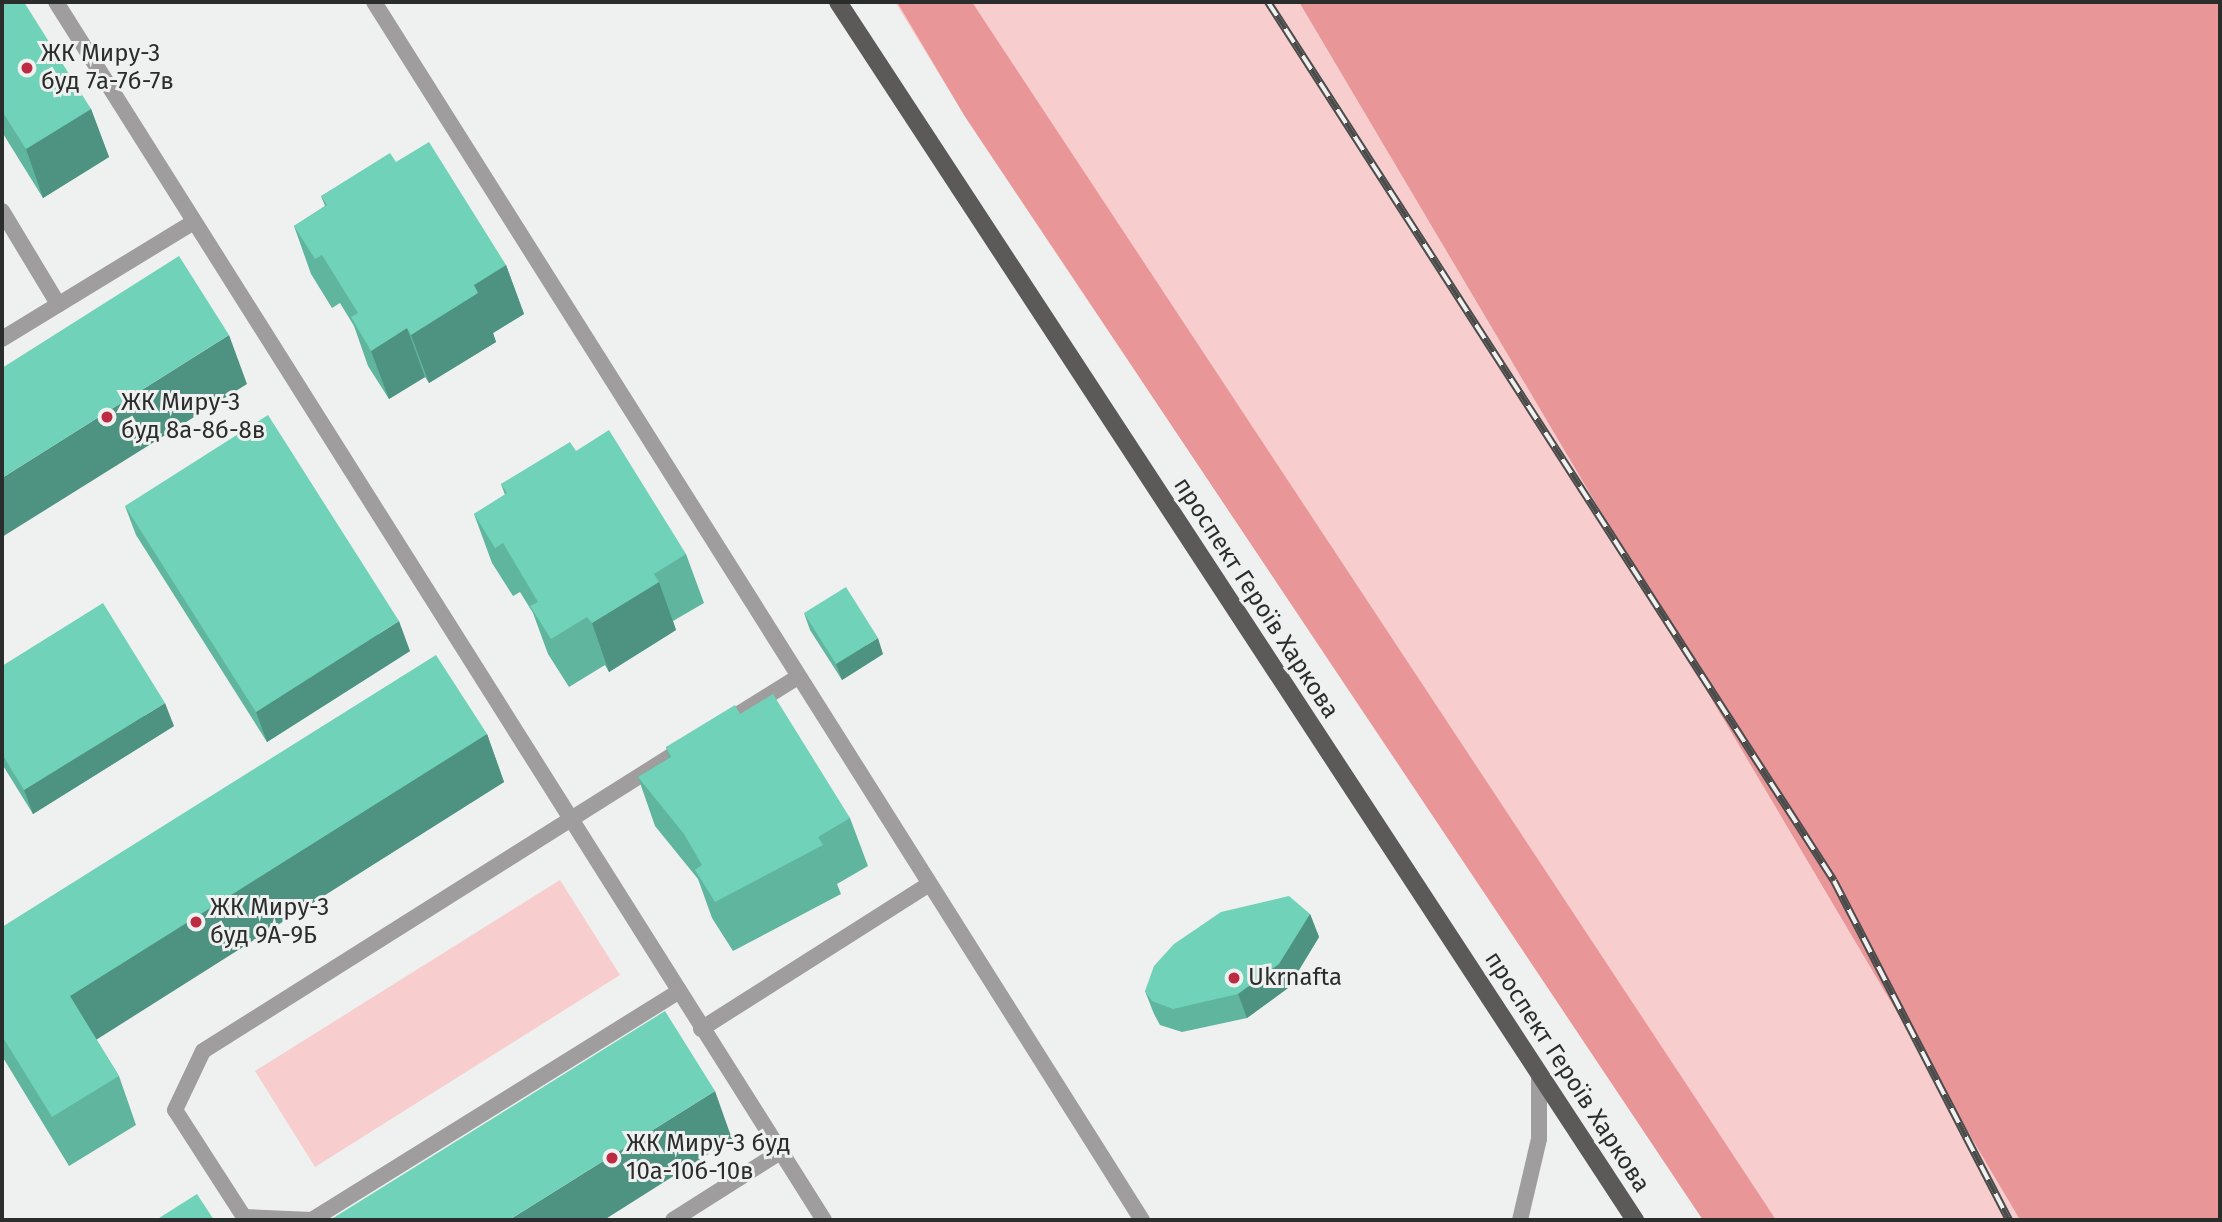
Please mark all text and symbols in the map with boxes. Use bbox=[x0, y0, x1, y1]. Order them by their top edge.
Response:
place label: ЖК Миру-3 буд 7а-7б-7в bbox=[41, 40, 174, 96]
marker: ЖК Миру-3 буд 7а-7б-7в bbox=[19, 60, 35, 76]
place label: ЖК Миру-3 буд 8а-8б-8в bbox=[121, 389, 265, 445]
marker: ЖК Миру-3 буд 8а-8б-8в bbox=[99, 409, 115, 425]
street label: проспект Героїв Харкова bbox=[1167, 472, 1345, 724]
place label: ЖК Миру-3 буд 9А-9Б bbox=[210, 894, 329, 950]
marker: ЖК Миру-3 буд 9А-9Б bbox=[188, 914, 204, 930]
street label: проспект Героїв Харкова bbox=[1478, 946, 1656, 1198]
place label: Ukrnafta bbox=[1248, 964, 1342, 992]
marker: Ukrnafta bbox=[1226, 970, 1242, 986]
place label: ЖК Миру-3 буд 10а-10б-10в bbox=[626, 1130, 790, 1186]
marker: ЖК Миру-3 буд 10а-10б-10в bbox=[604, 1150, 620, 1166]

